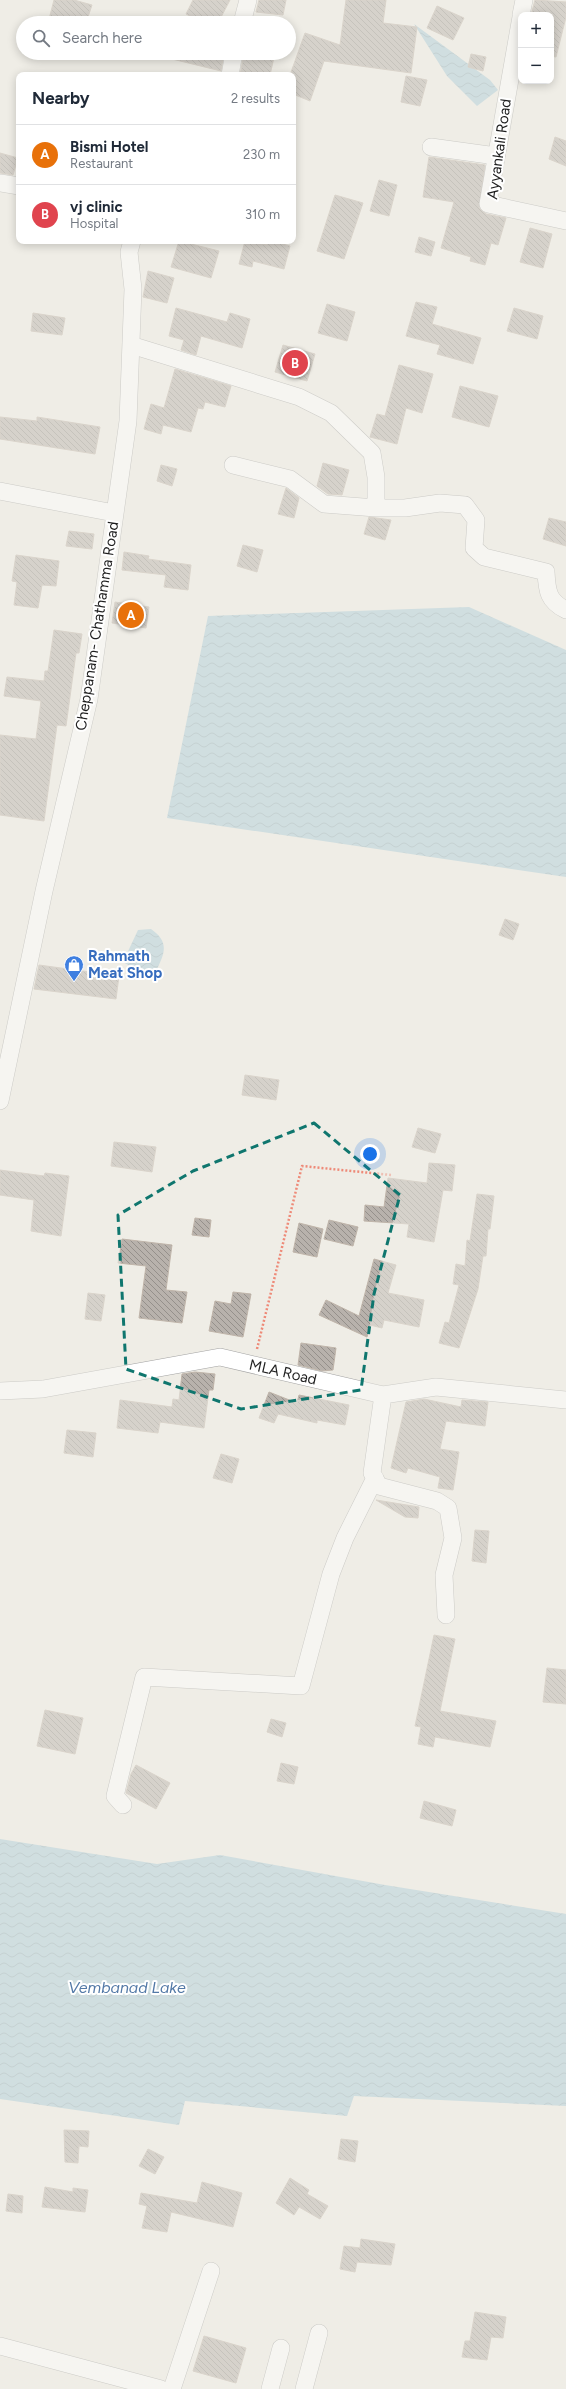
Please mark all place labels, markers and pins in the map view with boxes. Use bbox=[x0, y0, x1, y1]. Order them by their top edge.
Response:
pin: B bbox=[282, 348, 308, 378]
pin: A bbox=[118, 600, 144, 630]
place label: Rahmath Meat Shop bbox=[88, 947, 162, 982]
shop icon: Rahmath Meat Shop bbox=[63, 954, 85, 982]

